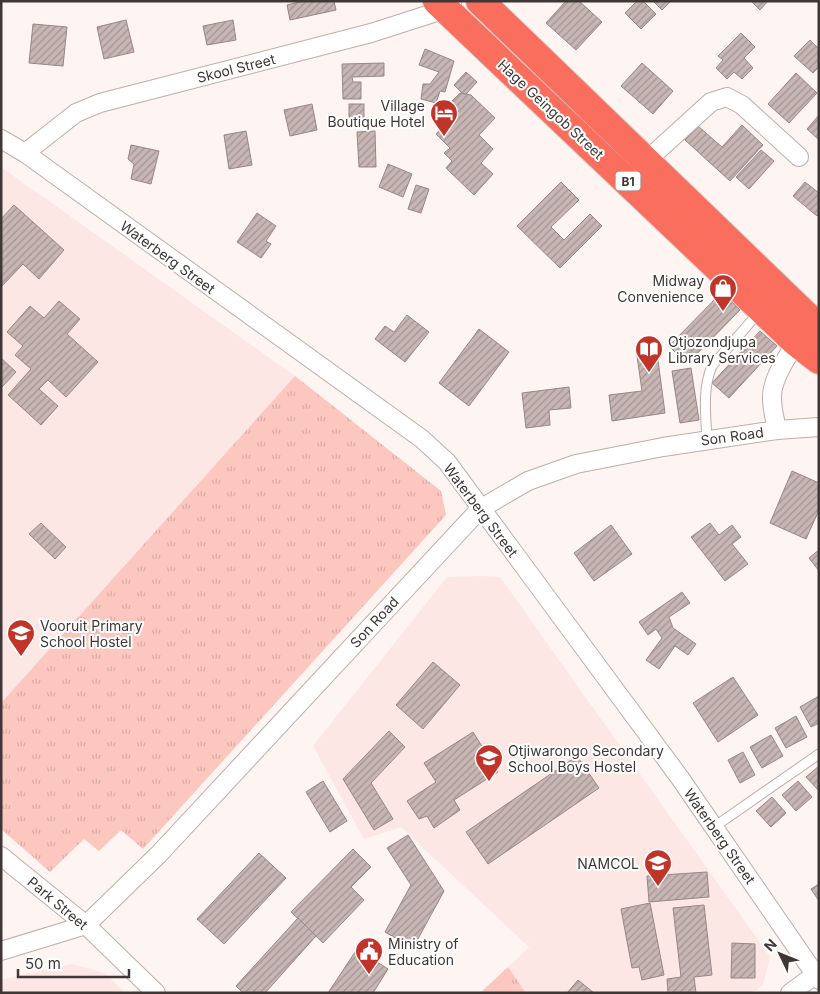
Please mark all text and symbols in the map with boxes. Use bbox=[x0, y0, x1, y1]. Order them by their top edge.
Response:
street label: Skool Street bbox=[195, 50, 277, 86]
street label: Hage Geingob Street bbox=[495, 56, 608, 163]
place label: Village Boutique Hotel bbox=[327, 97, 425, 130]
hotel icon: Village Boutique Hotel bbox=[429, 98, 459, 137]
road number: B1 bbox=[616, 172, 640, 190]
street label: Waterberg Street bbox=[117, 217, 219, 297]
place label: Midway Convenience bbox=[617, 272, 704, 305]
shop icon: Midway Convenience bbox=[708, 273, 738, 312]
place label: Otjozondjupa Library Services bbox=[668, 333, 776, 366]
library icon: Otjozondjupa Library Services bbox=[634, 334, 664, 373]
street label: Son Road bbox=[699, 423, 765, 449]
street label: Waterberg Street bbox=[440, 460, 522, 561]
street label: Son Road bbox=[346, 593, 402, 651]
place label: Vooruit Primary School Hostel bbox=[40, 617, 143, 650]
school or university icon: Vooruit Primary School Hostel bbox=[6, 618, 36, 657]
place label: Otjiwarongo Secondary School Boys Hostel bbox=[508, 742, 664, 775]
school or university icon: Otjiwarongo Secondary School Boys Hostel bbox=[474, 743, 504, 782]
street label: Waterberg Street bbox=[681, 785, 760, 887]
school or university icon: NAMCOL bbox=[643, 848, 673, 887]
place label: NAMCOL bbox=[577, 855, 639, 872]
street label: Park Street bbox=[24, 873, 92, 933]
north arrow bbox=[755, 929, 805, 979]
place label: Ministry of Education bbox=[388, 935, 459, 968]
text: N bbox=[760, 935, 780, 954]
public building icon: Ministry of Education bbox=[354, 936, 384, 975]
scale bar bbox=[18, 946, 129, 978]
text: 50 m bbox=[25, 954, 61, 973]

